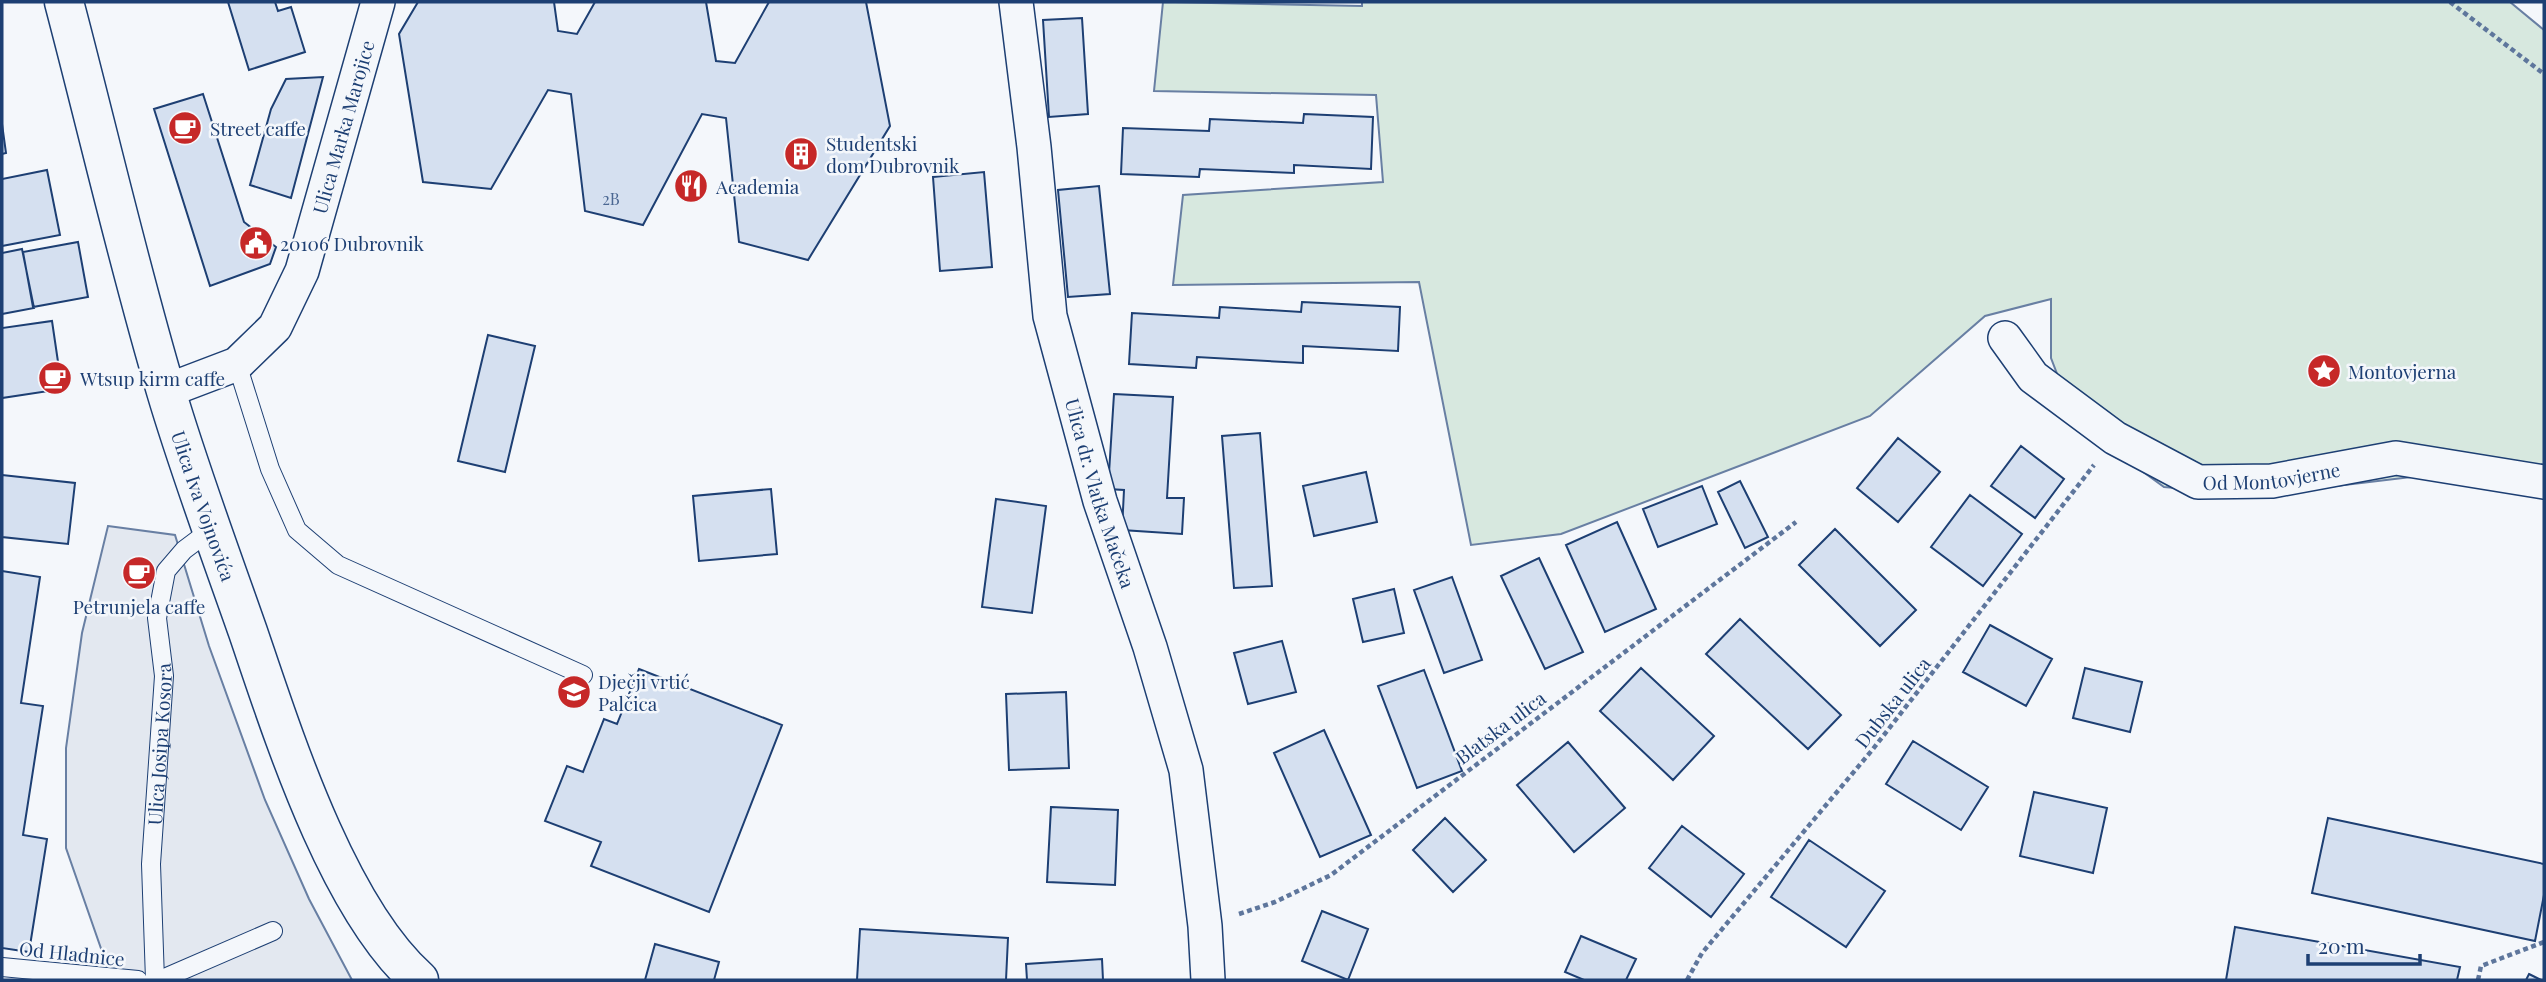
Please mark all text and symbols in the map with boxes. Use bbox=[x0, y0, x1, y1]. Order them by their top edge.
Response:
street label: Ulica Marka Marojice bbox=[306, 37, 380, 217]
cafe icon: Street caffe bbox=[166, 109, 204, 147]
place label: Street caffe bbox=[210, 115, 306, 141]
place label: Studentski dom Dubrovnik bbox=[826, 130, 960, 178]
building icon: Studentski dom Dubrovnik bbox=[782, 135, 820, 173]
restaurant icon: Academia bbox=[672, 167, 710, 205]
place label: Academia bbox=[715, 173, 800, 199]
house number: 2B bbox=[602, 188, 620, 209]
public building icon: 20106 Dubrovnik bbox=[237, 224, 275, 262]
place label: 20106 Dubrovnik bbox=[280, 230, 425, 256]
place icon: Montovjerna bbox=[2305, 352, 2343, 390]
place label: Montovjerna bbox=[2348, 358, 2457, 384]
cafe icon: Wtsup kirm caffe bbox=[36, 359, 74, 397]
place label: Wtsup kirm caffe bbox=[79, 365, 225, 391]
street label: Ulica dr. Vlatka Mačeka bbox=[1060, 395, 1142, 592]
street label: Ulica Iva Vojnovića bbox=[166, 427, 242, 585]
street label: Od Montovjerne bbox=[2203, 456, 2342, 495]
cafe icon: Petrunjela caffe bbox=[120, 554, 158, 592]
place label: Petrunjela caffe bbox=[73, 593, 205, 619]
street label: Dubska ulica bbox=[1848, 651, 1936, 753]
street label: Ulica Josipa Kosora bbox=[141, 662, 177, 826]
place label: Dječji vrtić Palčica bbox=[598, 668, 690, 716]
school or university icon: Dječji vrtić Palčica bbox=[555, 673, 593, 711]
street label: Blatska ulica bbox=[1450, 684, 1551, 770]
scale bar bbox=[2308, 922, 2420, 966]
text: 20 m bbox=[2318, 931, 2365, 959]
street label: Od Hladnice bbox=[18, 935, 126, 971]

